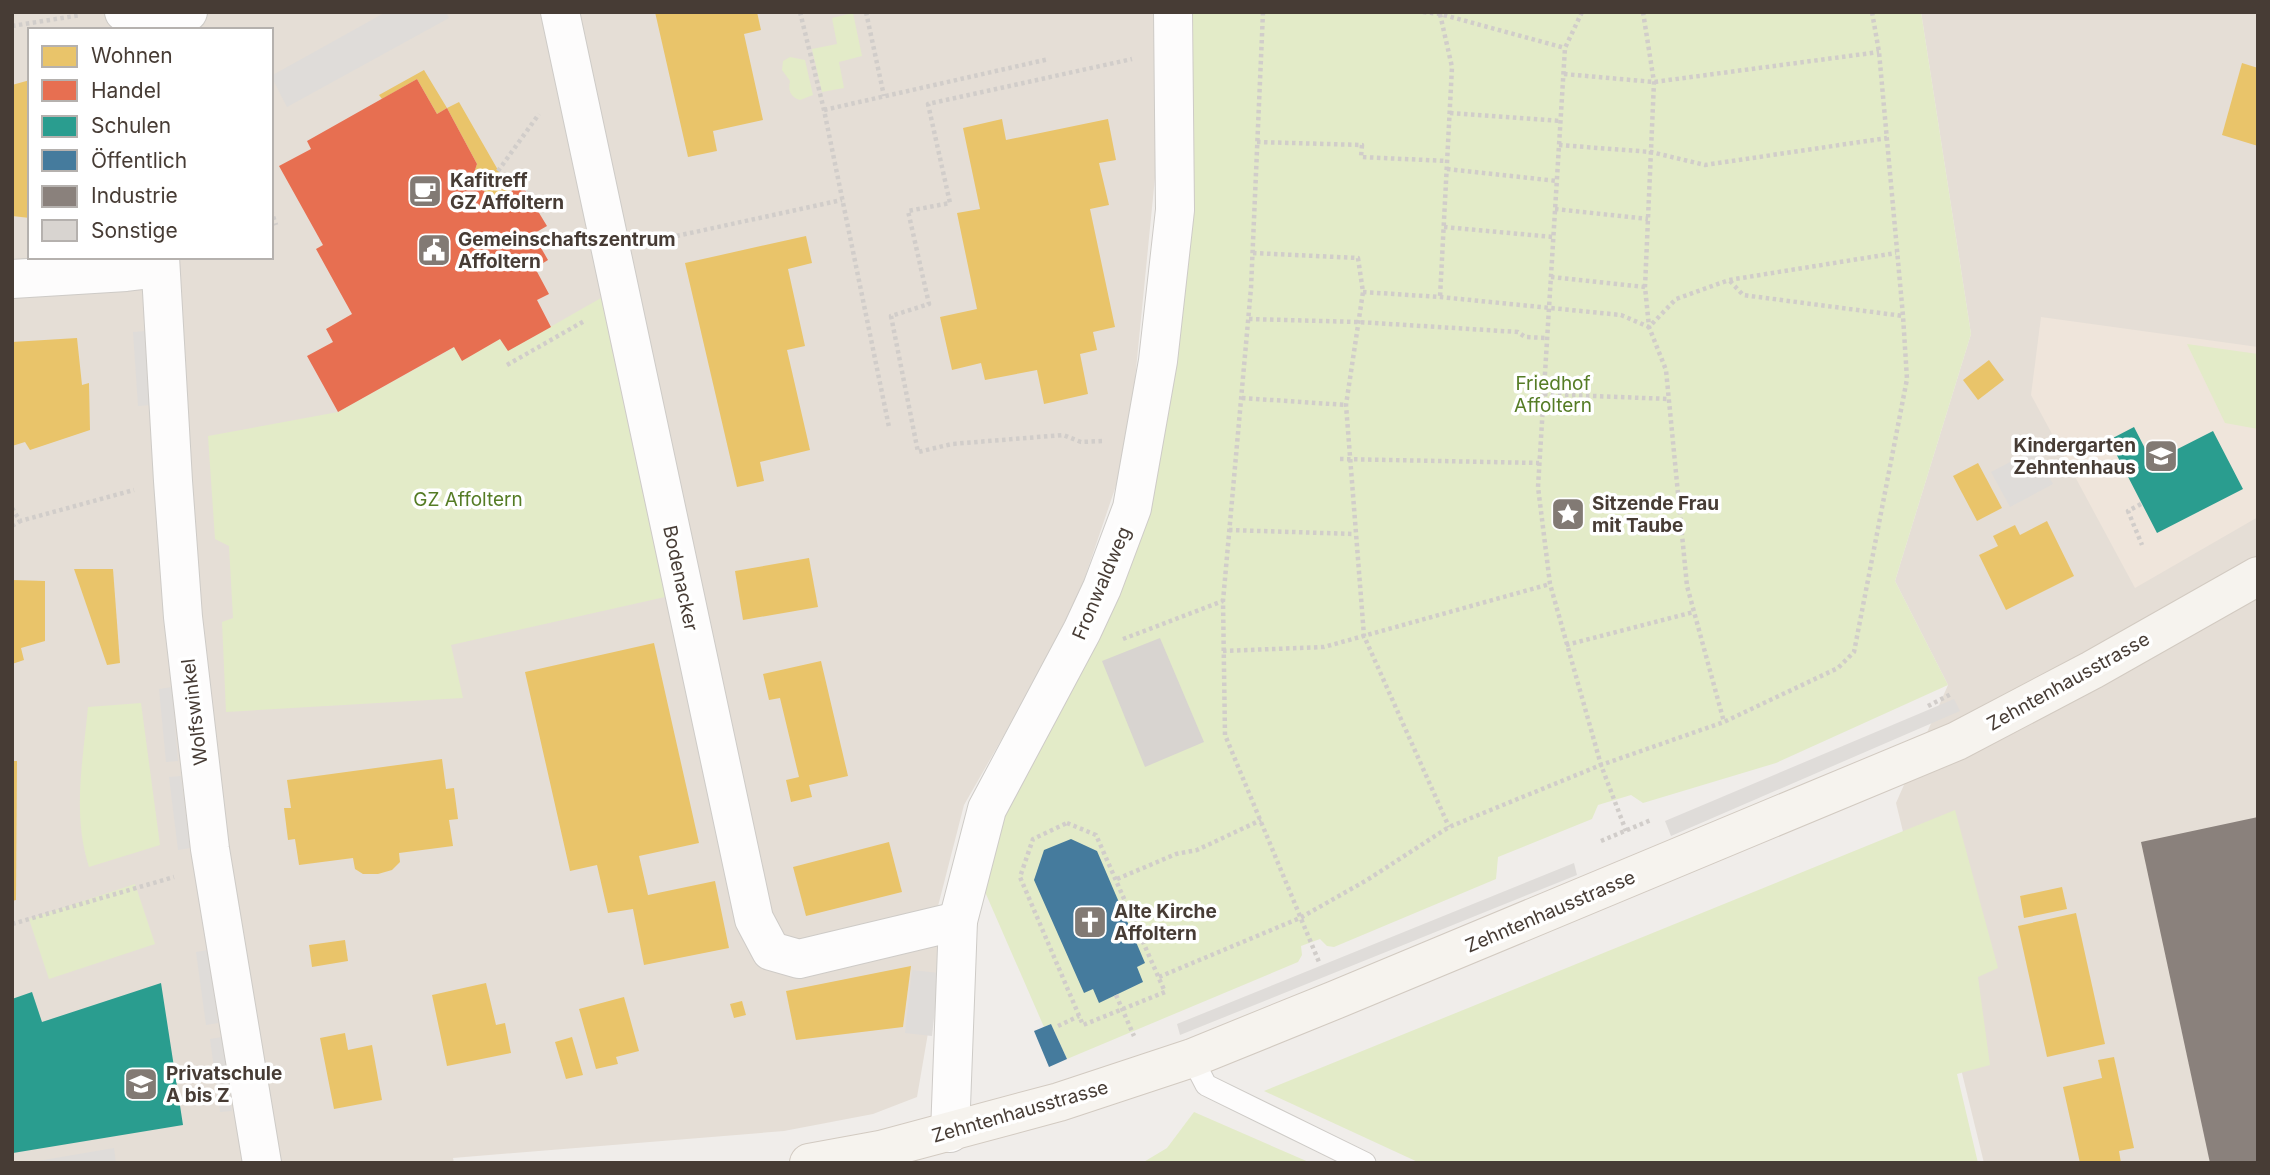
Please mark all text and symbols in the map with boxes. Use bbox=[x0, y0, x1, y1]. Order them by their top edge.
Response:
legend bbox=[28, 28, 273, 259]
text: Wohnen bbox=[91, 43, 173, 68]
text: Handel bbox=[91, 78, 161, 103]
text: Schulen bbox=[91, 113, 171, 138]
text: Öffentlich bbox=[91, 148, 187, 173]
place label: Kafitreff GZ Affoltern bbox=[450, 169, 564, 214]
cafe icon: Kafitreff GZ Affoltern bbox=[406, 172, 444, 210]
text: Industrie bbox=[91, 183, 178, 208]
text: Sonstige bbox=[91, 218, 178, 243]
place label: Gemeinschaftszentrum Affoltern bbox=[458, 228, 676, 273]
public building icon: Gemeinschaftszentrum Affoltern bbox=[415, 231, 453, 269]
park label: Friedhof Affoltern bbox=[1514, 372, 1592, 417]
place label: Kindergarten Zehntenhaus bbox=[2013, 434, 2136, 479]
school or university icon: Kindergarten Zehntenhaus bbox=[2142, 437, 2180, 475]
park label: GZ Affoltern bbox=[413, 488, 523, 511]
place label: Sitzende Frau mit Taube bbox=[1592, 492, 1719, 537]
place icon: Sitzende Frau mit Taube bbox=[1549, 495, 1587, 533]
street label: Bodenacker bbox=[658, 523, 703, 633]
street label: Fronwaldweg bbox=[1067, 523, 1136, 643]
street label: Zehntenhausstrasse bbox=[1983, 627, 2153, 736]
street label: Wolfswinkel bbox=[177, 657, 212, 767]
street label: Zehntenhausstrasse bbox=[1462, 865, 1639, 958]
place label: Alte Kirche Affoltern bbox=[1114, 900, 1217, 945]
church icon: Alte Kirche Affoltern bbox=[1071, 903, 1109, 941]
place label: Privatschule A bis Z bbox=[166, 1062, 282, 1107]
school or university icon: Privatschule A bis Z bbox=[122, 1065, 160, 1103]
street label: Zehntenhausstrasse bbox=[929, 1075, 1111, 1148]

